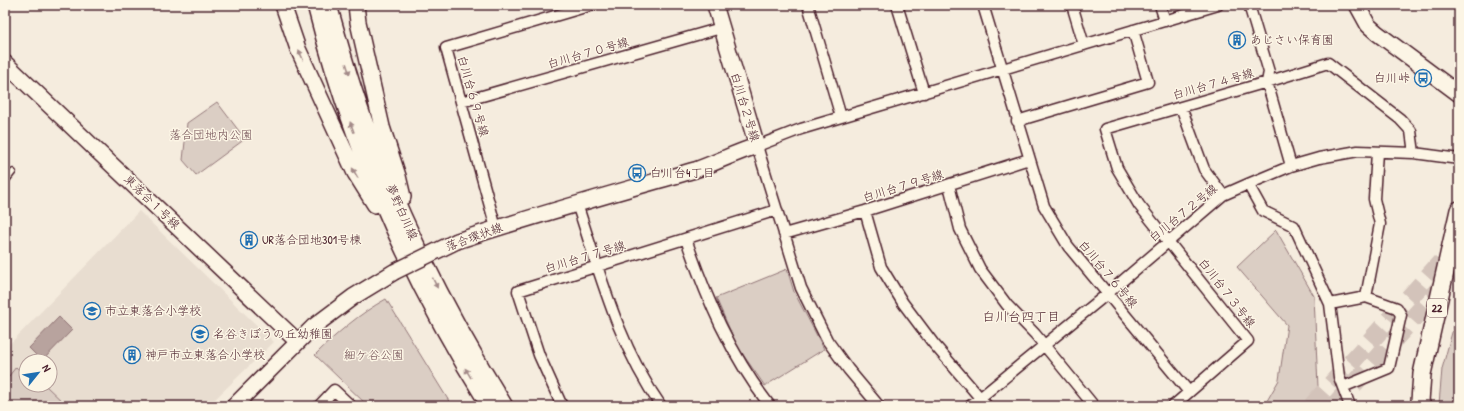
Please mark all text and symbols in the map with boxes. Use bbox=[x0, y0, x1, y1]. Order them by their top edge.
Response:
building icon: あじさい保育園 bbox=[1227, 30, 1247, 50]
place label: あじさい保育園 bbox=[1250, 31, 1334, 48]
street label: 白川台７０号線 bbox=[545, 33, 631, 72]
one-way arrow bbox=[298, 49, 304, 60]
street label: 白川台６９号線 bbox=[454, 53, 493, 139]
one-way arrow bbox=[345, 64, 351, 76]
street label: 白川台７４号線 bbox=[1170, 64, 1256, 103]
bus stop icon: 白川峠 bbox=[1413, 68, 1433, 88]
place label: 白川峠 bbox=[1374, 69, 1410, 86]
street label: 白川台２号線 bbox=[727, 70, 764, 144]
one-way arrow bbox=[349, 121, 355, 133]
park label: 落合団地内公園 bbox=[169, 126, 253, 143]
bus stop icon: 白川台4丁目 bbox=[627, 163, 647, 183]
place label: 白川台4丁目 bbox=[650, 164, 715, 181]
street label: 白川台７９号線 bbox=[860, 165, 946, 206]
one-way arrow bbox=[352, 167, 359, 178]
street label: 東落合１号線 bbox=[121, 171, 184, 233]
street label: 白川台７２号線 bbox=[1145, 180, 1221, 246]
street label: 夢野白川線 bbox=[382, 181, 422, 243]
street label: 落合環状線 bbox=[443, 218, 505, 255]
building icon: UR落合団地301号棟 bbox=[239, 230, 259, 250]
place label: UR落合団地301号棟 bbox=[262, 231, 361, 248]
street label: 白川台７７号線 bbox=[542, 236, 628, 277]
street label: 白川台７６号線 bbox=[1075, 236, 1142, 311]
street label: 白川台７３号線 bbox=[1195, 254, 1260, 331]
one-way arrow bbox=[432, 277, 438, 289]
road number: 22 bbox=[1427, 299, 1447, 317]
school or university icon: 市立東落合小学校 bbox=[82, 301, 102, 321]
place label: 市立東落合小学校 bbox=[105, 302, 201, 319]
district label: 白川台四丁目 bbox=[982, 307, 1060, 325]
school or university icon: 名谷きぼうの丘幼稚園 bbox=[190, 324, 210, 344]
place label: 名谷きぼうの丘幼稚園 bbox=[213, 325, 333, 342]
building icon: 神戸市立東落合小学校 bbox=[122, 345, 142, 365]
place label: 神戸市立東落合小学校 bbox=[145, 346, 265, 363]
park label: 細ケ谷公園 bbox=[344, 346, 404, 363]
north arrow bbox=[18, 353, 58, 393]
text: N bbox=[39, 362, 54, 374]
one-way arrow bbox=[465, 367, 472, 379]

